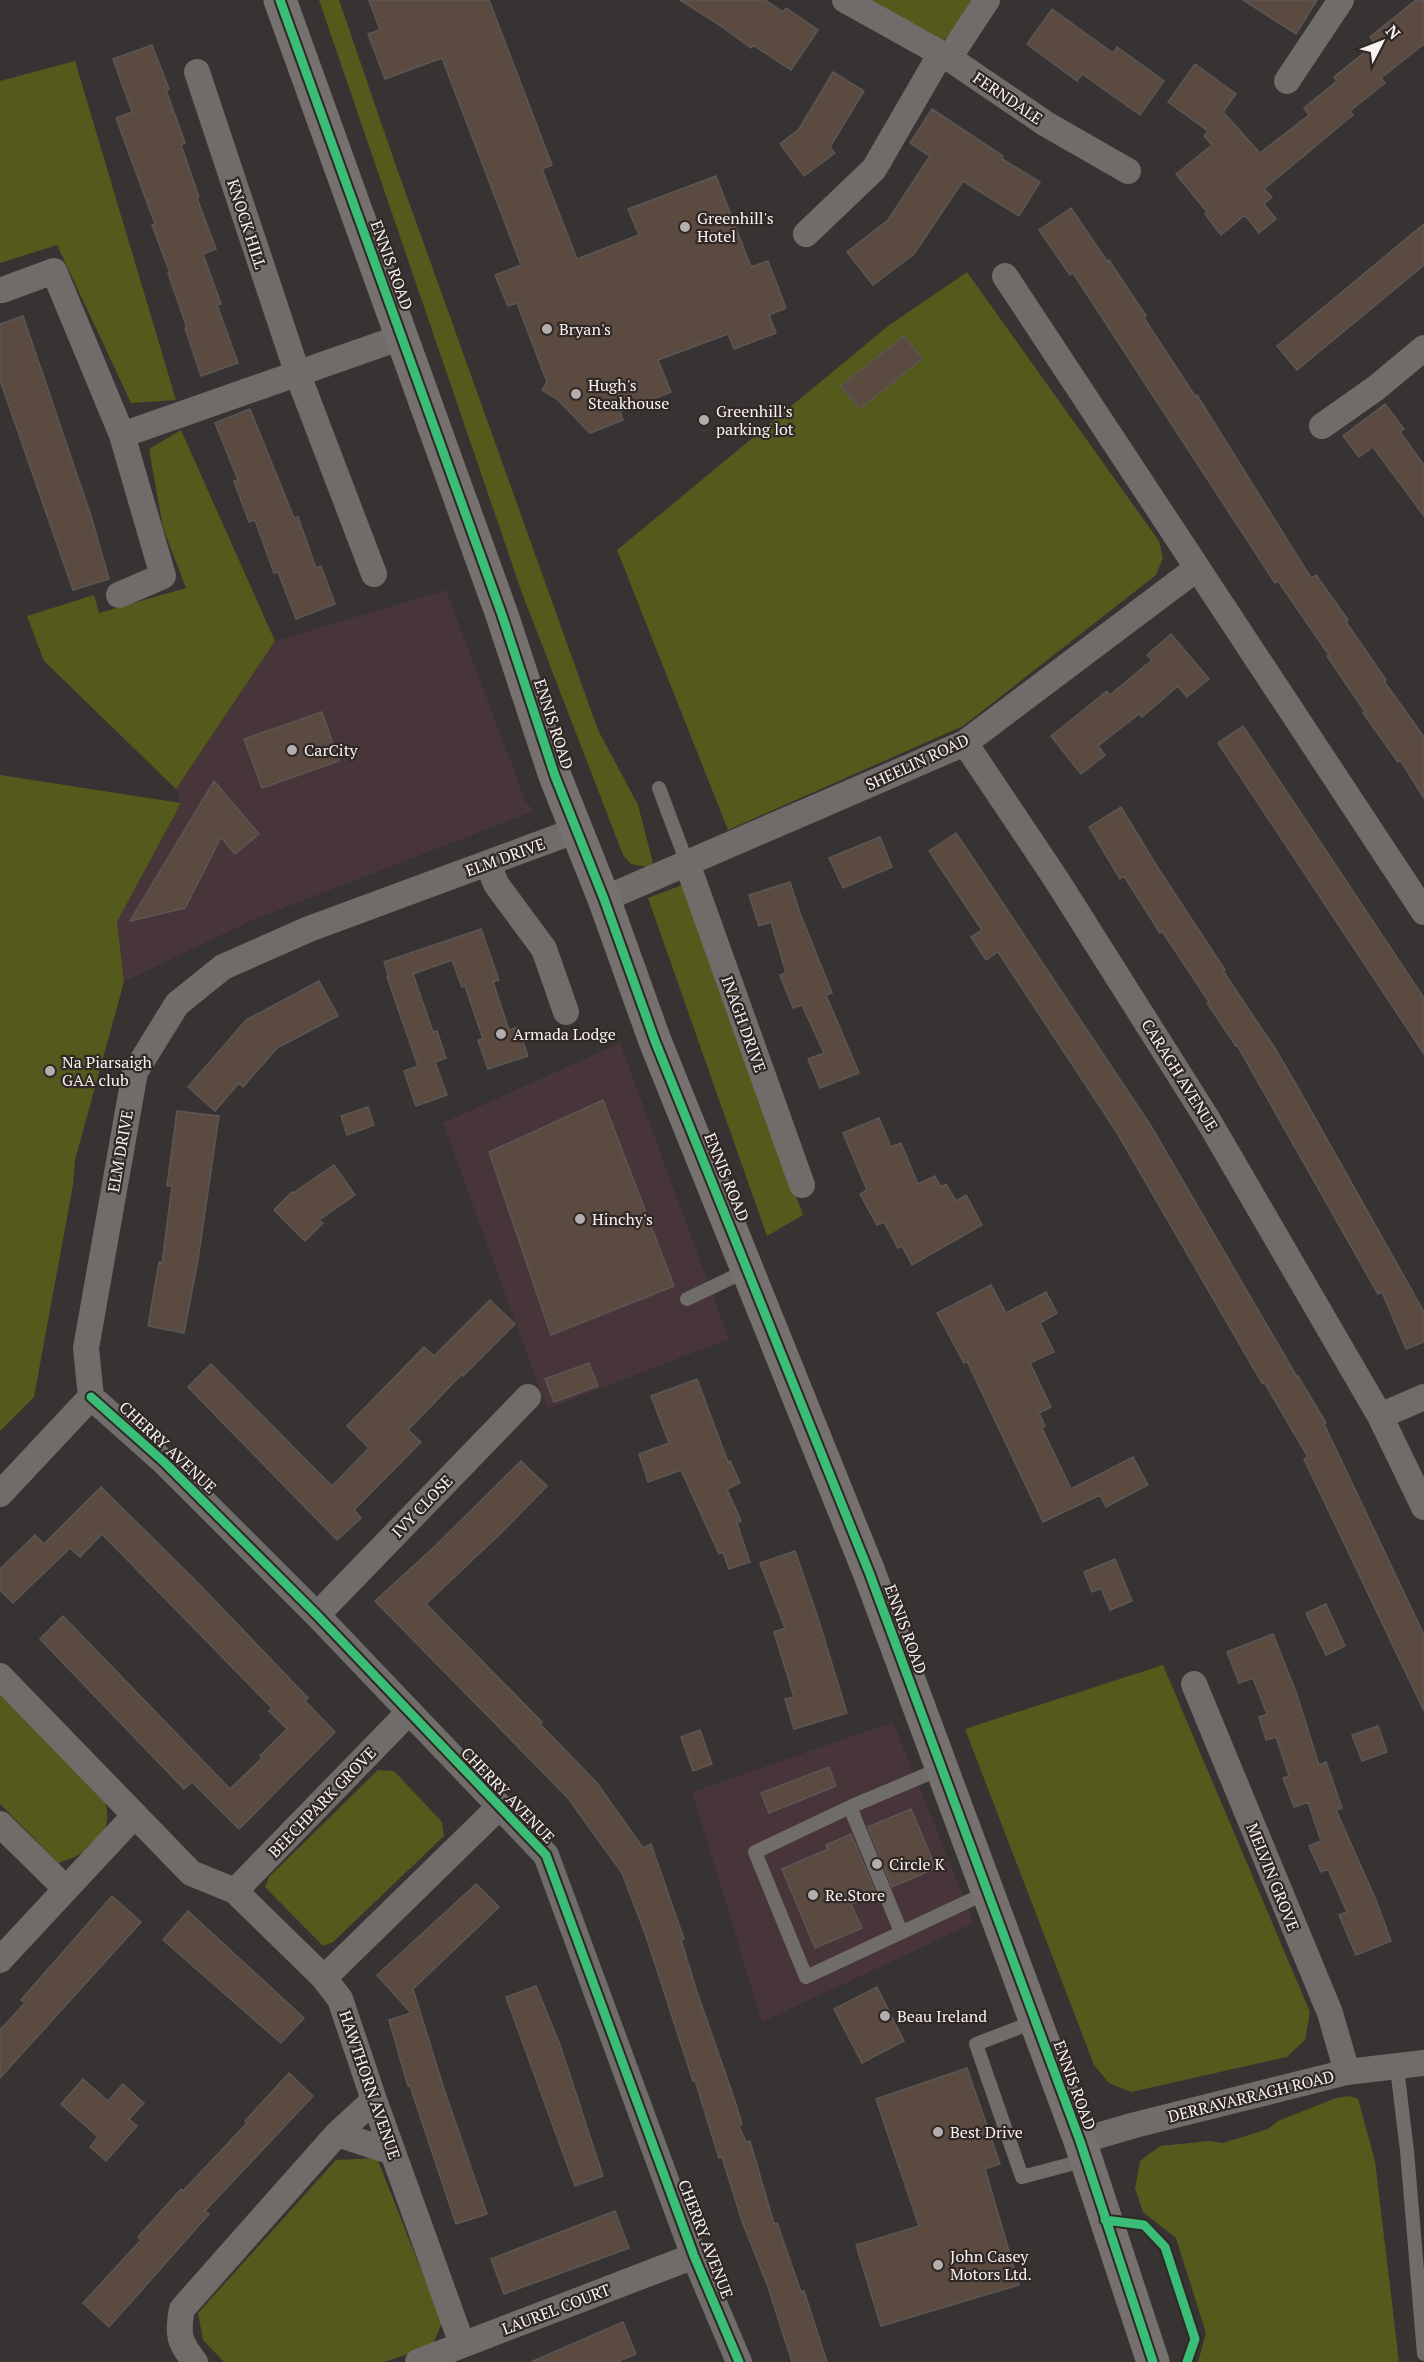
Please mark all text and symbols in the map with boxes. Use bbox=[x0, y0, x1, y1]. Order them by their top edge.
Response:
north arrow bbox=[1352, 12, 1412, 72]
text: N bbox=[1381, 20, 1405, 44]
street label: FERNDALE bbox=[969, 67, 1047, 129]
street label: KNOCK HILL bbox=[222, 176, 272, 272]
place label: Greenhill's Hotel bbox=[697, 207, 774, 247]
street label: ENNIS ROAD bbox=[366, 217, 418, 313]
marker: Greenhill's Hotel bbox=[678, 220, 692, 234]
place label: Bryan's bbox=[559, 318, 611, 340]
marker: Bryan's bbox=[540, 322, 554, 336]
place label: Hugh's Steakhouse bbox=[588, 374, 669, 414]
marker: Hugh's Steakhouse bbox=[569, 387, 583, 401]
place label: Greenhill's parking lot bbox=[716, 400, 794, 440]
marker: Greenhill's parking lot bbox=[697, 413, 711, 427]
street label: ENNIS ROAD bbox=[529, 676, 579, 772]
street label: SHEELIN ROAD bbox=[862, 728, 972, 796]
place label: CarCity bbox=[304, 739, 359, 761]
marker: CarCity bbox=[285, 743, 299, 757]
street label: ELM DRIVE bbox=[462, 832, 548, 882]
street label: INAGH DRIVE bbox=[716, 973, 772, 1075]
street label: CARAGH AVENUE bbox=[1137, 1015, 1223, 1135]
place label: Armada Lodge bbox=[513, 1023, 616, 1045]
marker: Armada Lodge bbox=[494, 1027, 508, 1041]
place label: Na Piarsaigh GAA club bbox=[62, 1051, 152, 1091]
marker: Na Piarsaigh GAA club bbox=[43, 1064, 57, 1078]
street label: ELM DRIVE bbox=[102, 1108, 138, 1194]
street label: ENNIS ROAD bbox=[699, 1129, 755, 1225]
place label: Hinchy's bbox=[592, 1208, 653, 1230]
marker: Hinchy's bbox=[573, 1212, 587, 1226]
street label: CHERRY AVENUE bbox=[114, 1396, 222, 1498]
street label: IVY CLOSE bbox=[387, 1470, 457, 1542]
street label: ENNIS ROAD bbox=[880, 1581, 932, 1677]
street label: BEECHPARK GROVE bbox=[263, 1742, 381, 1862]
street label: CHERRY AVENUE bbox=[456, 1742, 560, 1848]
street label: MELVIN GROVE bbox=[1241, 1820, 1305, 1934]
place label: Circle K bbox=[889, 1853, 945, 1875]
marker: Circle K bbox=[870, 1857, 884, 1871]
place label: Re.Store bbox=[825, 1884, 885, 1906]
marker: Re.Store bbox=[806, 1888, 820, 1902]
place label: Beau Ireland bbox=[897, 2005, 987, 2027]
street label: HAWTHORN AVENUE bbox=[334, 2008, 406, 2162]
marker: Beau Ireland bbox=[878, 2009, 892, 2023]
street label: ENNIS ROAD bbox=[1049, 2037, 1101, 2133]
street label: DERRAVARRAGH ROAD bbox=[1166, 2065, 1336, 2127]
place label: Best Drive bbox=[950, 2121, 1023, 2143]
marker: Best Drive bbox=[931, 2125, 945, 2139]
street label: CHERRY AVENUE bbox=[673, 2176, 739, 2302]
place label: John Casey Motors Ltd. bbox=[950, 2245, 1032, 2285]
marker: John Casey Motors Ltd. bbox=[931, 2258, 945, 2272]
street label: LAUREL COURT bbox=[499, 2278, 613, 2340]

